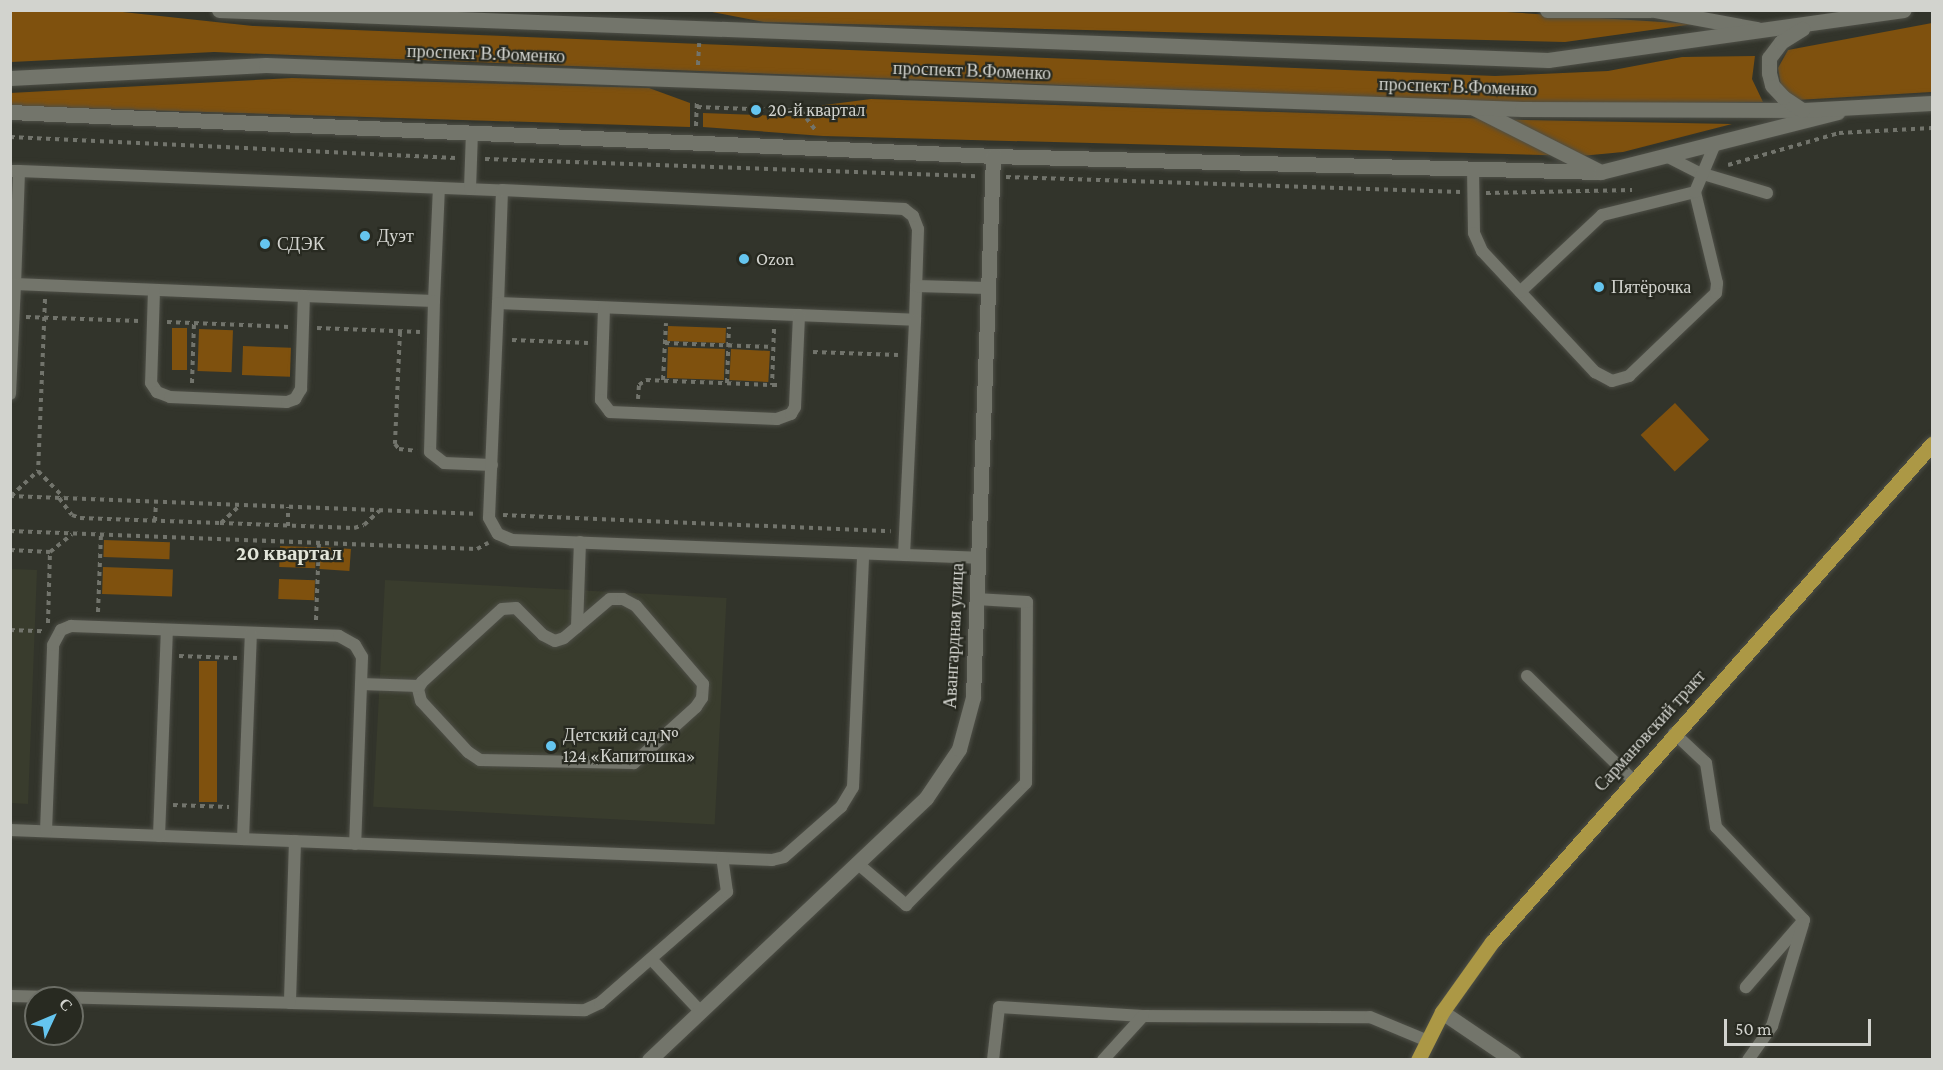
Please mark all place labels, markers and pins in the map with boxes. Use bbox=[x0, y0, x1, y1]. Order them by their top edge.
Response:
place label: 20-й квартал bbox=[768, 99, 865, 121]
marker: 20-й квартал bbox=[749, 103, 763, 117]
place label: Дуэт bbox=[377, 225, 414, 247]
marker: Дуэт bbox=[358, 229, 372, 243]
place label: СДЭК bbox=[277, 233, 325, 255]
marker: СДЭК bbox=[258, 237, 272, 251]
place label: Ozon bbox=[756, 248, 794, 270]
marker: Ozon bbox=[737, 252, 751, 266]
place label: Пятёрочка bbox=[1611, 276, 1691, 298]
marker: Пятёрочка bbox=[1592, 280, 1606, 294]
place label: Детский сад № 124 «Капитошка» bbox=[563, 725, 695, 768]
marker: Детский сад № 124 «Капитошка» bbox=[544, 739, 558, 753]

